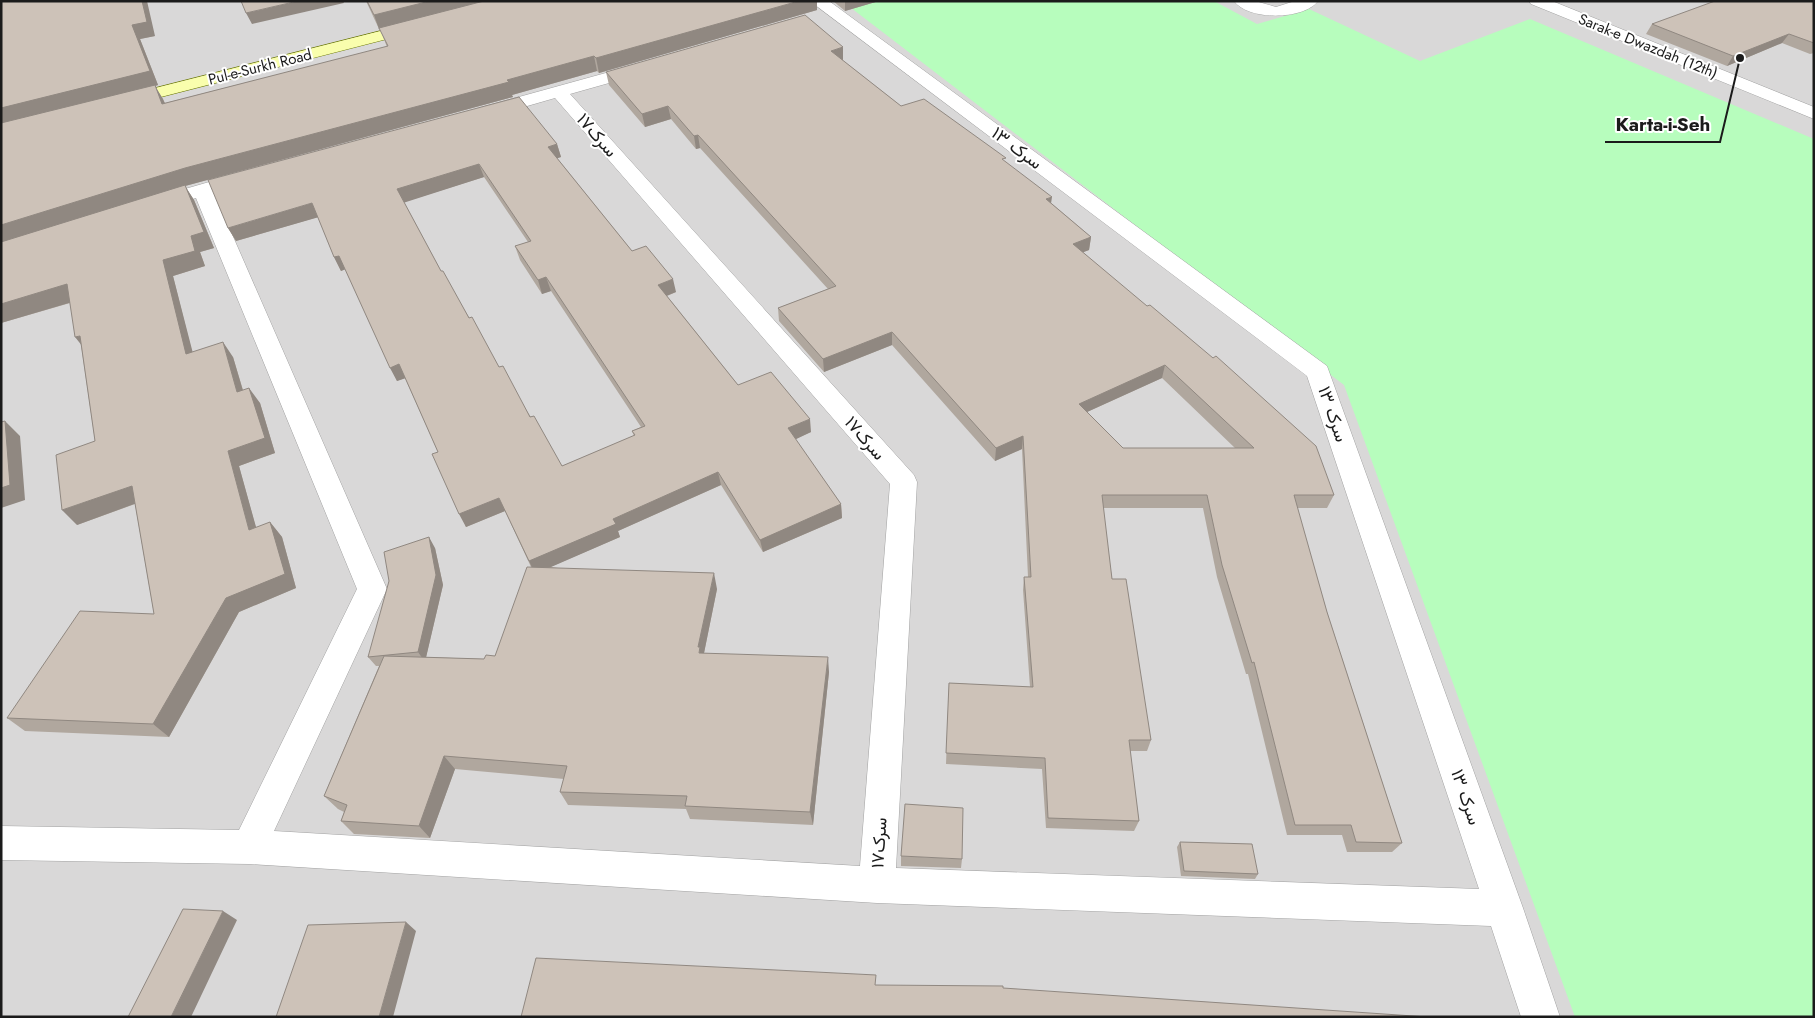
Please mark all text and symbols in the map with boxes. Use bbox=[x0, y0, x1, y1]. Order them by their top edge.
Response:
street label: Sarak-e Dwazdah (12th) bbox=[1575, 8, 1721, 84]
street label: Pul-e-Surkh Road bbox=[206, 44, 314, 90]
street label: سرک۱۷ bbox=[570, 107, 624, 163]
callout: Karta-i-Seh bbox=[1605, 108, 1720, 142]
text: Karta-i-Seh bbox=[1616, 111, 1710, 138]
street label: سرک ۱۳ bbox=[986, 120, 1048, 176]
street label: سرک ۱۳ bbox=[1311, 382, 1355, 446]
street label: سرک۱۷ bbox=[838, 410, 892, 466]
street label: سرک ۱۳ bbox=[1444, 765, 1488, 829]
street label: سرک۱۷ bbox=[864, 817, 894, 869]

